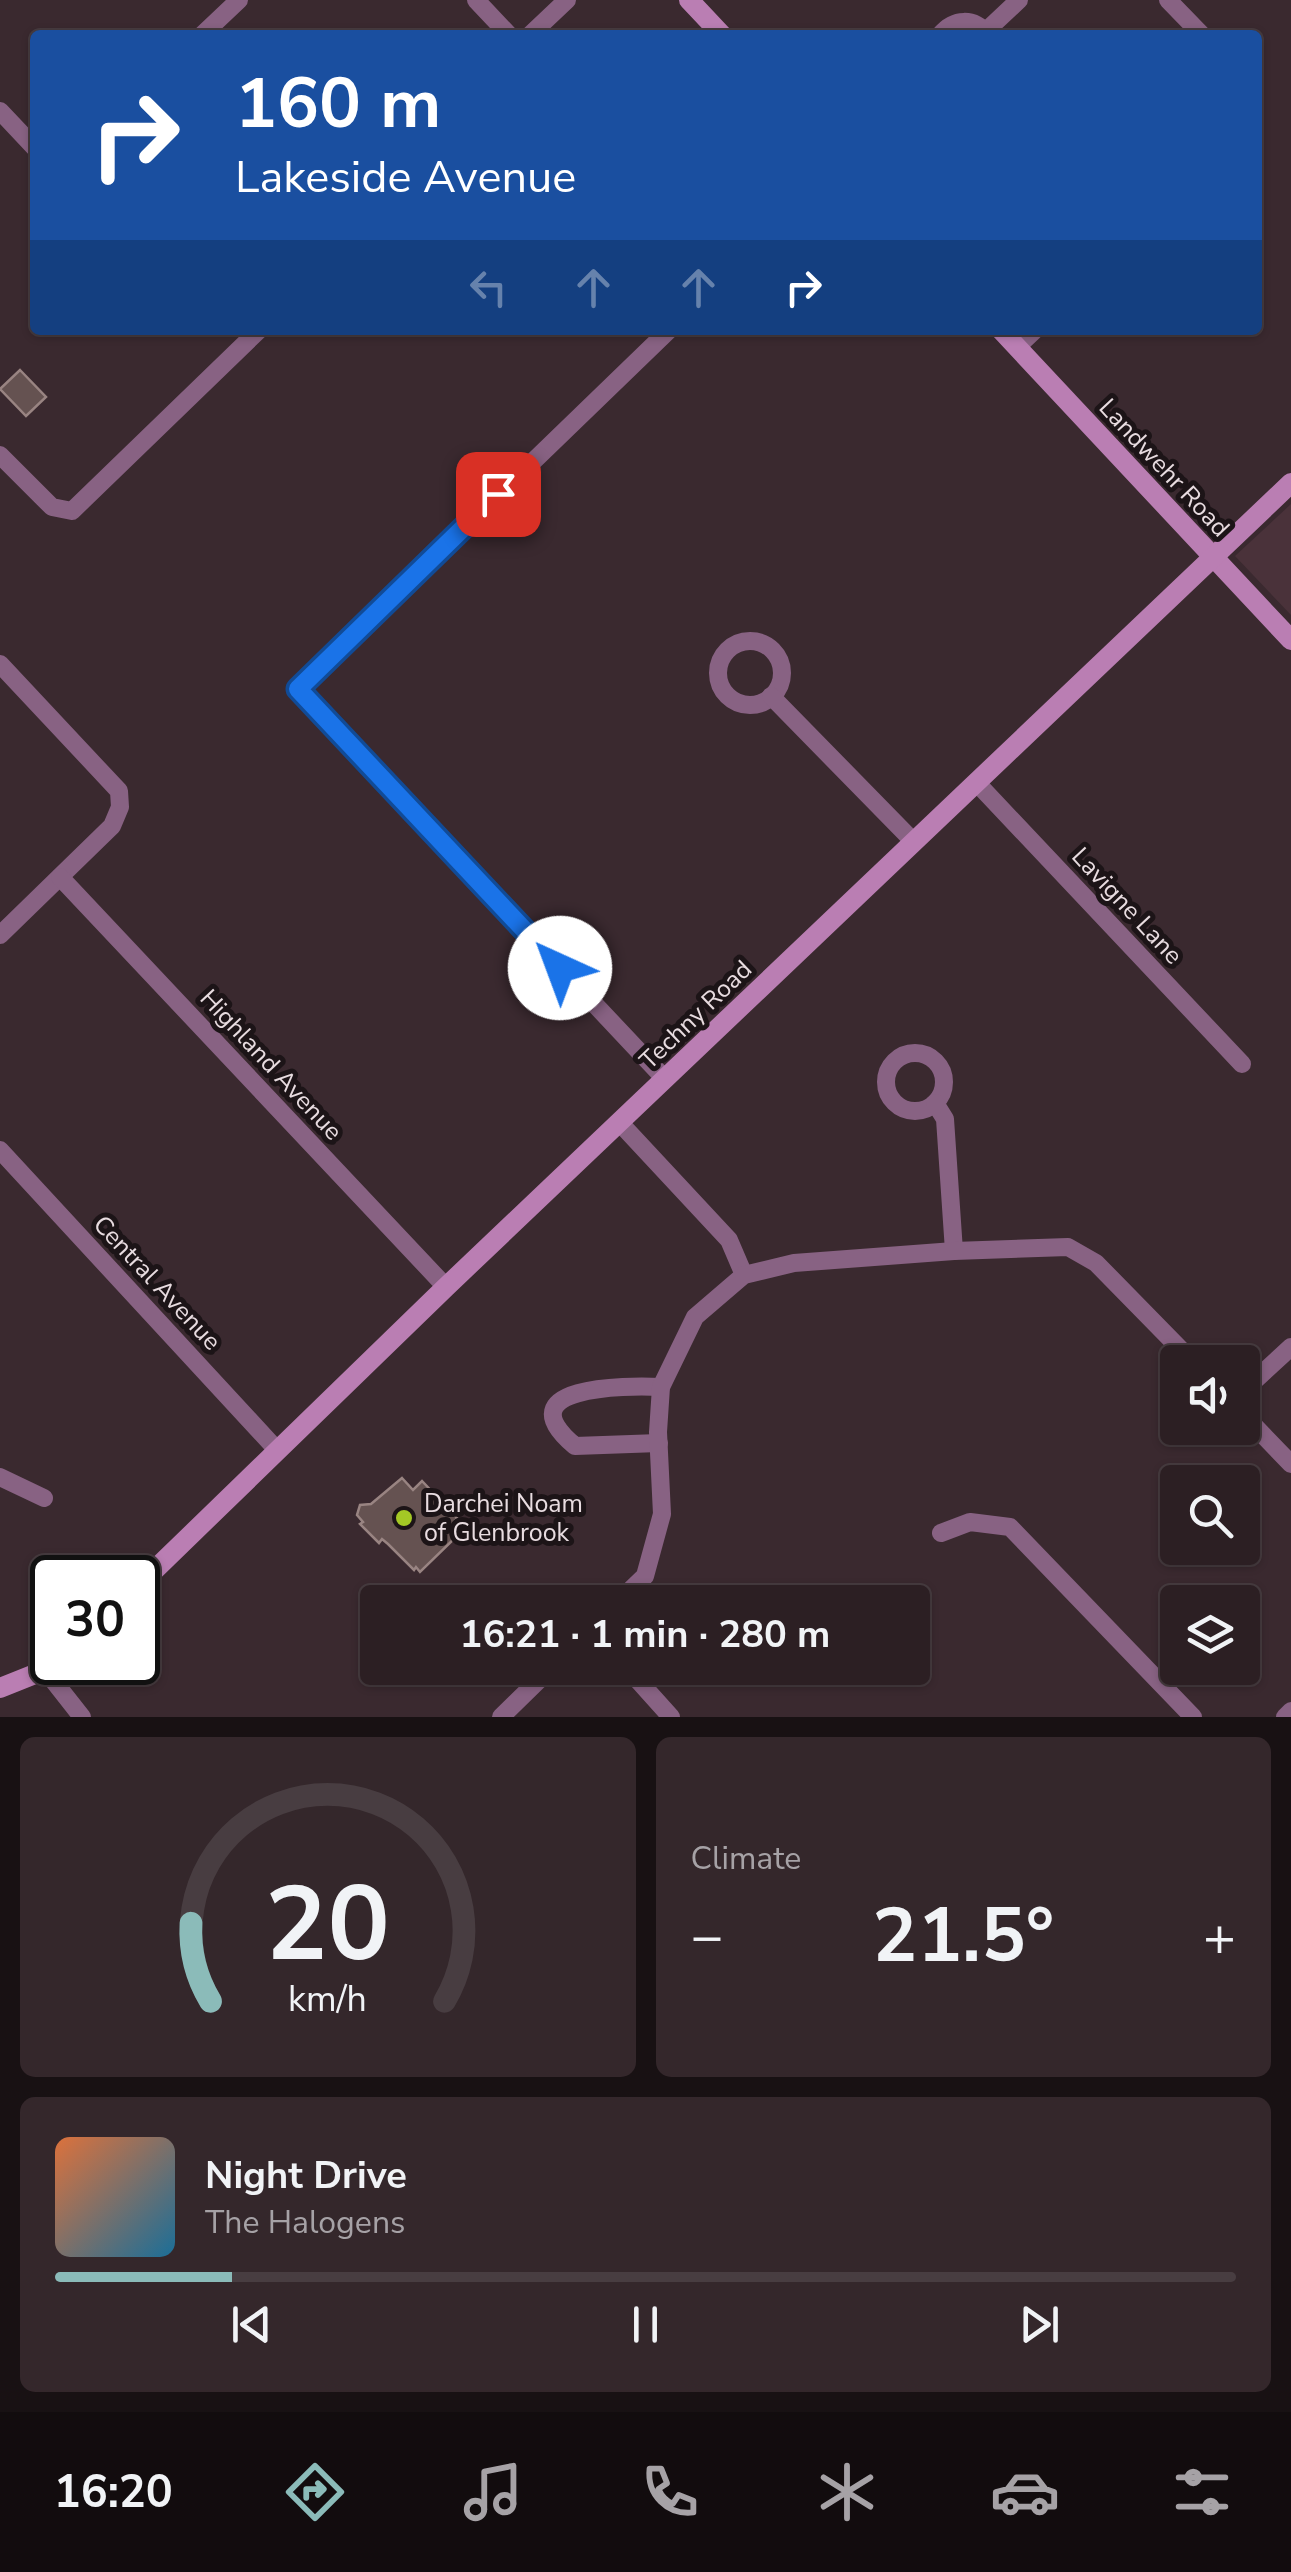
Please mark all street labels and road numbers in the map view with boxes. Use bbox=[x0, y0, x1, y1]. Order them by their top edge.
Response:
street label: Landwehr Road bbox=[1091, 392, 1237, 544]
street label: Lavigne Lane bbox=[1064, 840, 1190, 972]
street label: Techny Road bbox=[632, 953, 760, 1077]
street label: Highland Avenue bbox=[192, 982, 350, 1148]
street label: Central Avenue bbox=[86, 1208, 228, 1358]

